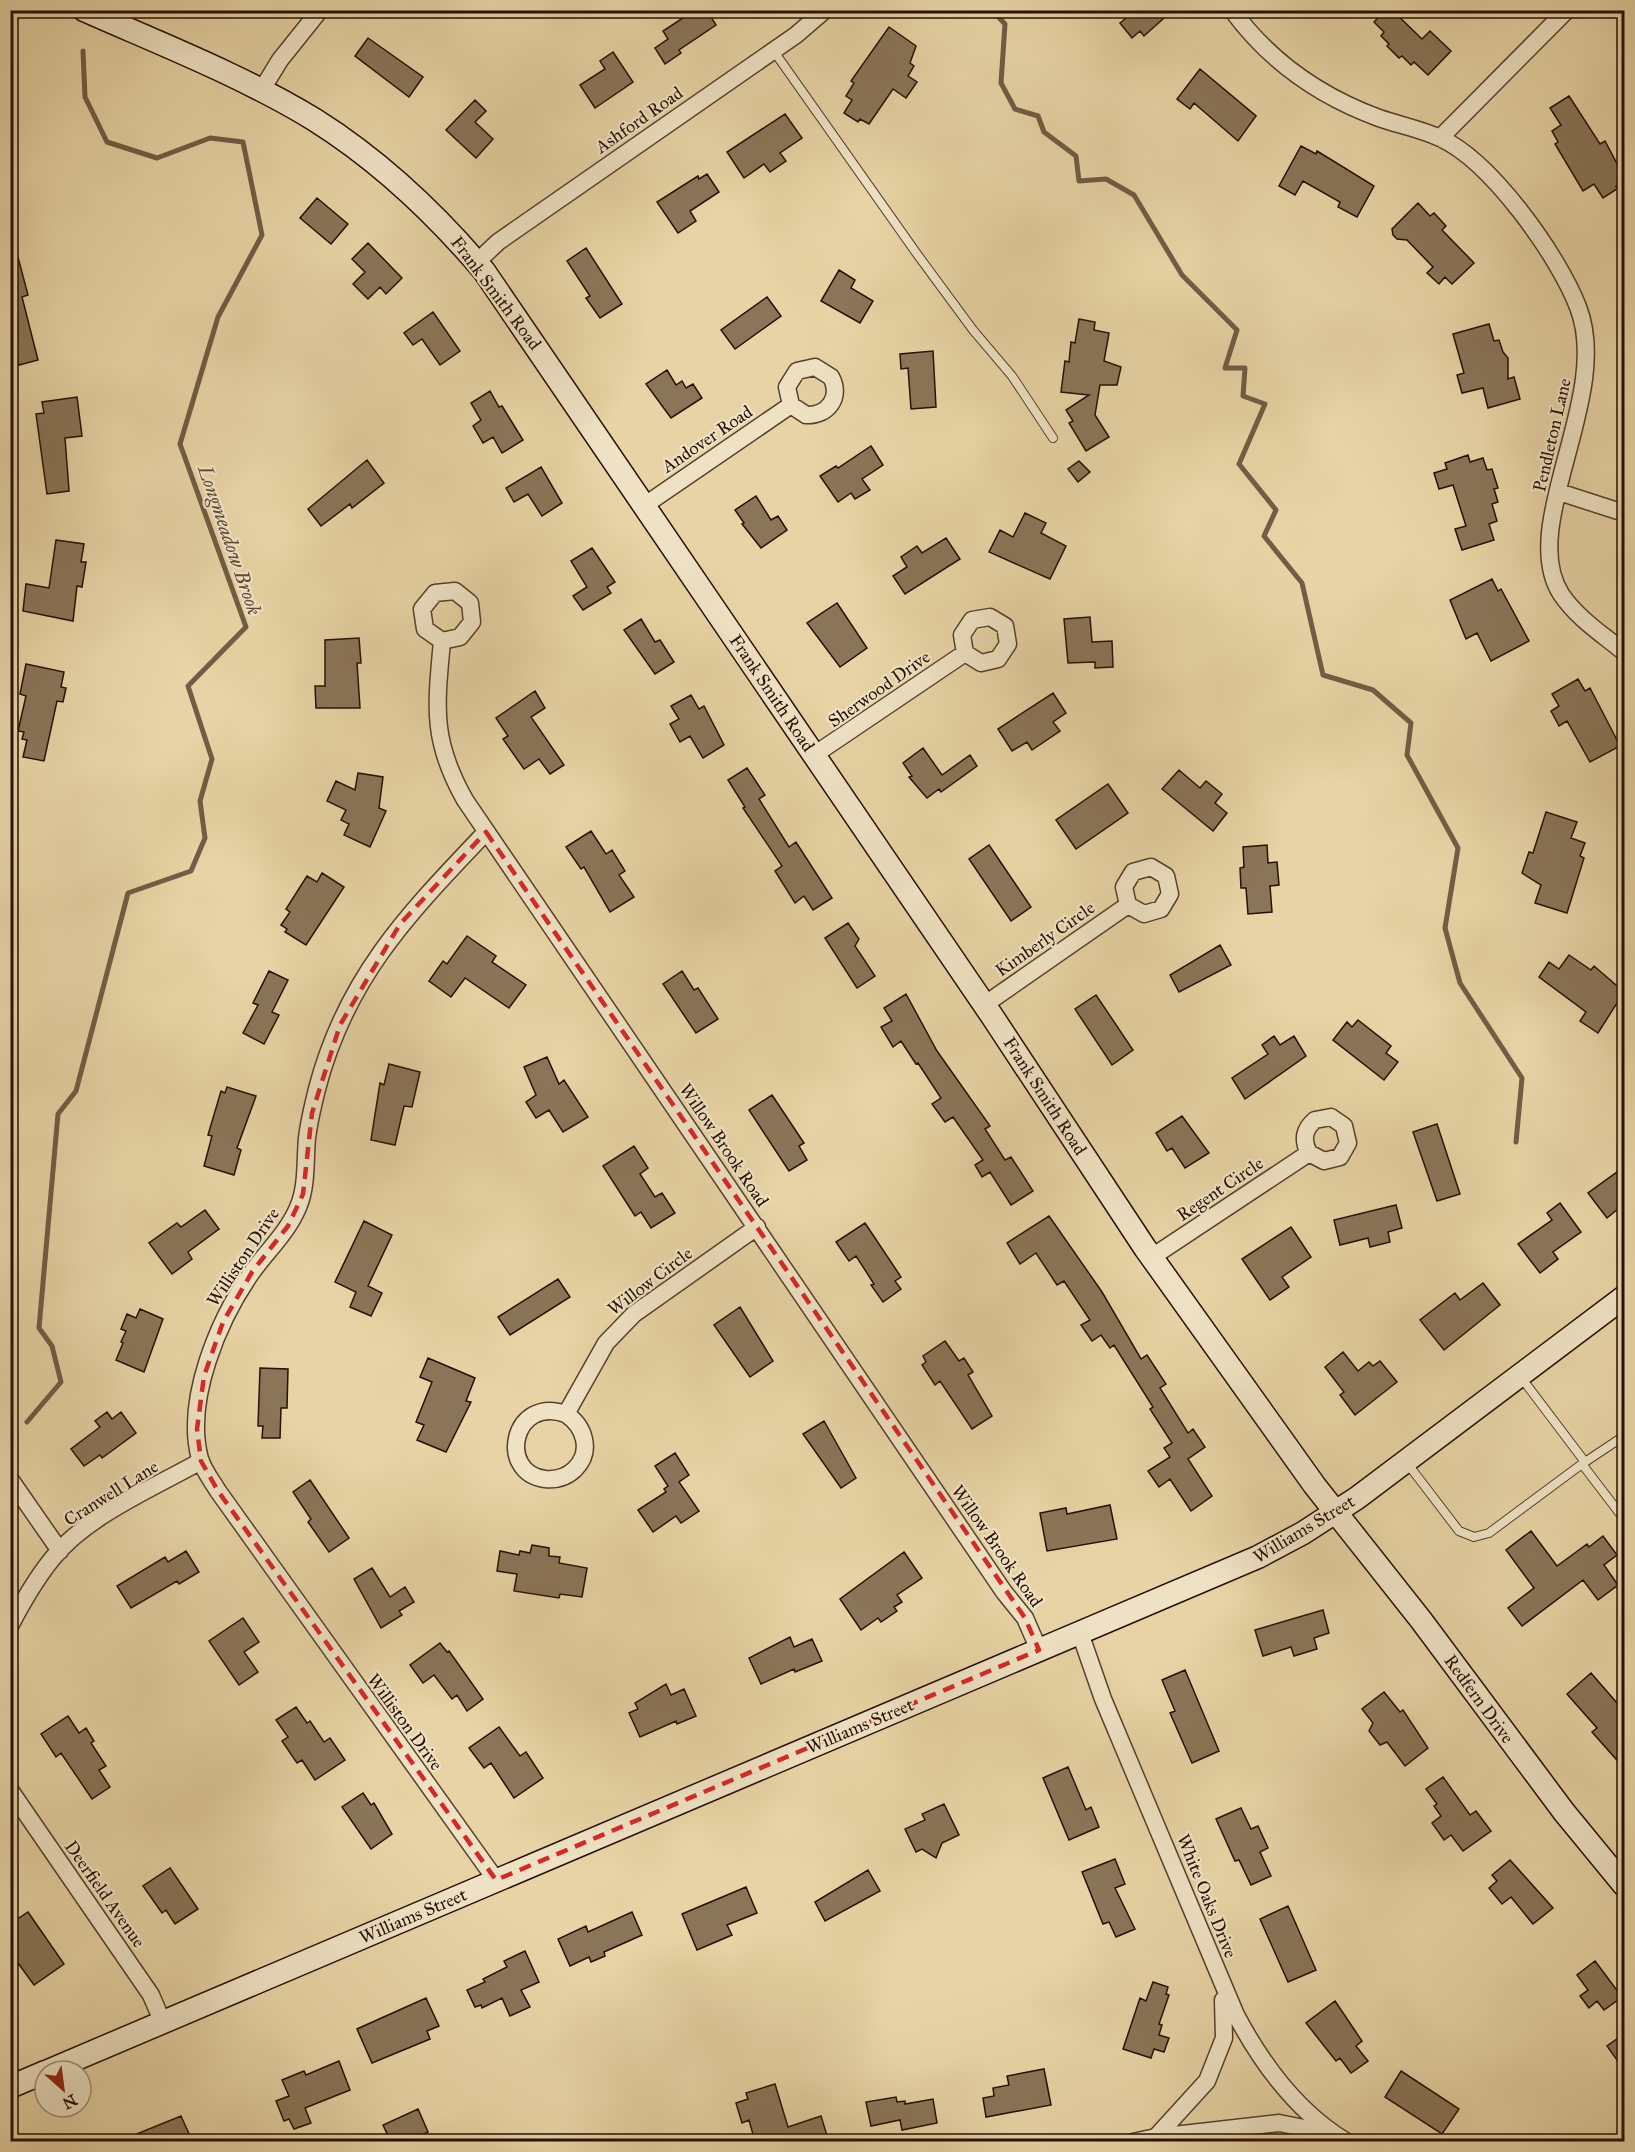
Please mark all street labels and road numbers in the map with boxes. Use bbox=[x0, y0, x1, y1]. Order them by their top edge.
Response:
street label: Ashford Road bbox=[590, 82, 687, 159]
street label: Frank Smith Road bbox=[446, 232, 546, 354]
street label: Pendleton Lane bbox=[1528, 376, 1576, 494]
street label: Andover Road bbox=[657, 401, 757, 478]
street label: Frank Smith Road bbox=[725, 630, 819, 756]
street label: Sherwood Drive bbox=[824, 646, 934, 732]
street label: Kimberly Circle bbox=[991, 897, 1099, 981]
street label: Frank Smith Road bbox=[999, 1033, 1091, 1159]
street label: Willow Brook Road bbox=[675, 1079, 773, 1211]
street label: Regent Circle bbox=[1173, 1152, 1268, 1227]
street label: Williston Drive bbox=[202, 1204, 284, 1310]
street label: Willow Circle bbox=[603, 1242, 697, 1320]
street label: Cranwell Lane bbox=[60, 1455, 162, 1531]
street label: Willow Brook Road bbox=[947, 1481, 1047, 1611]
street label: Williams Street bbox=[1249, 1490, 1359, 1568]
street label: Redfern Drive bbox=[1439, 1650, 1519, 1748]
street label: Williston Drive bbox=[363, 1669, 447, 1775]
street label: Williams Street bbox=[803, 1693, 918, 1759]
street label: White Oaks Drive bbox=[1172, 1831, 1242, 1961]
street label: Deerfield Avenue bbox=[60, 1836, 150, 1952]
street label: Williams Street bbox=[356, 1883, 471, 1949]

